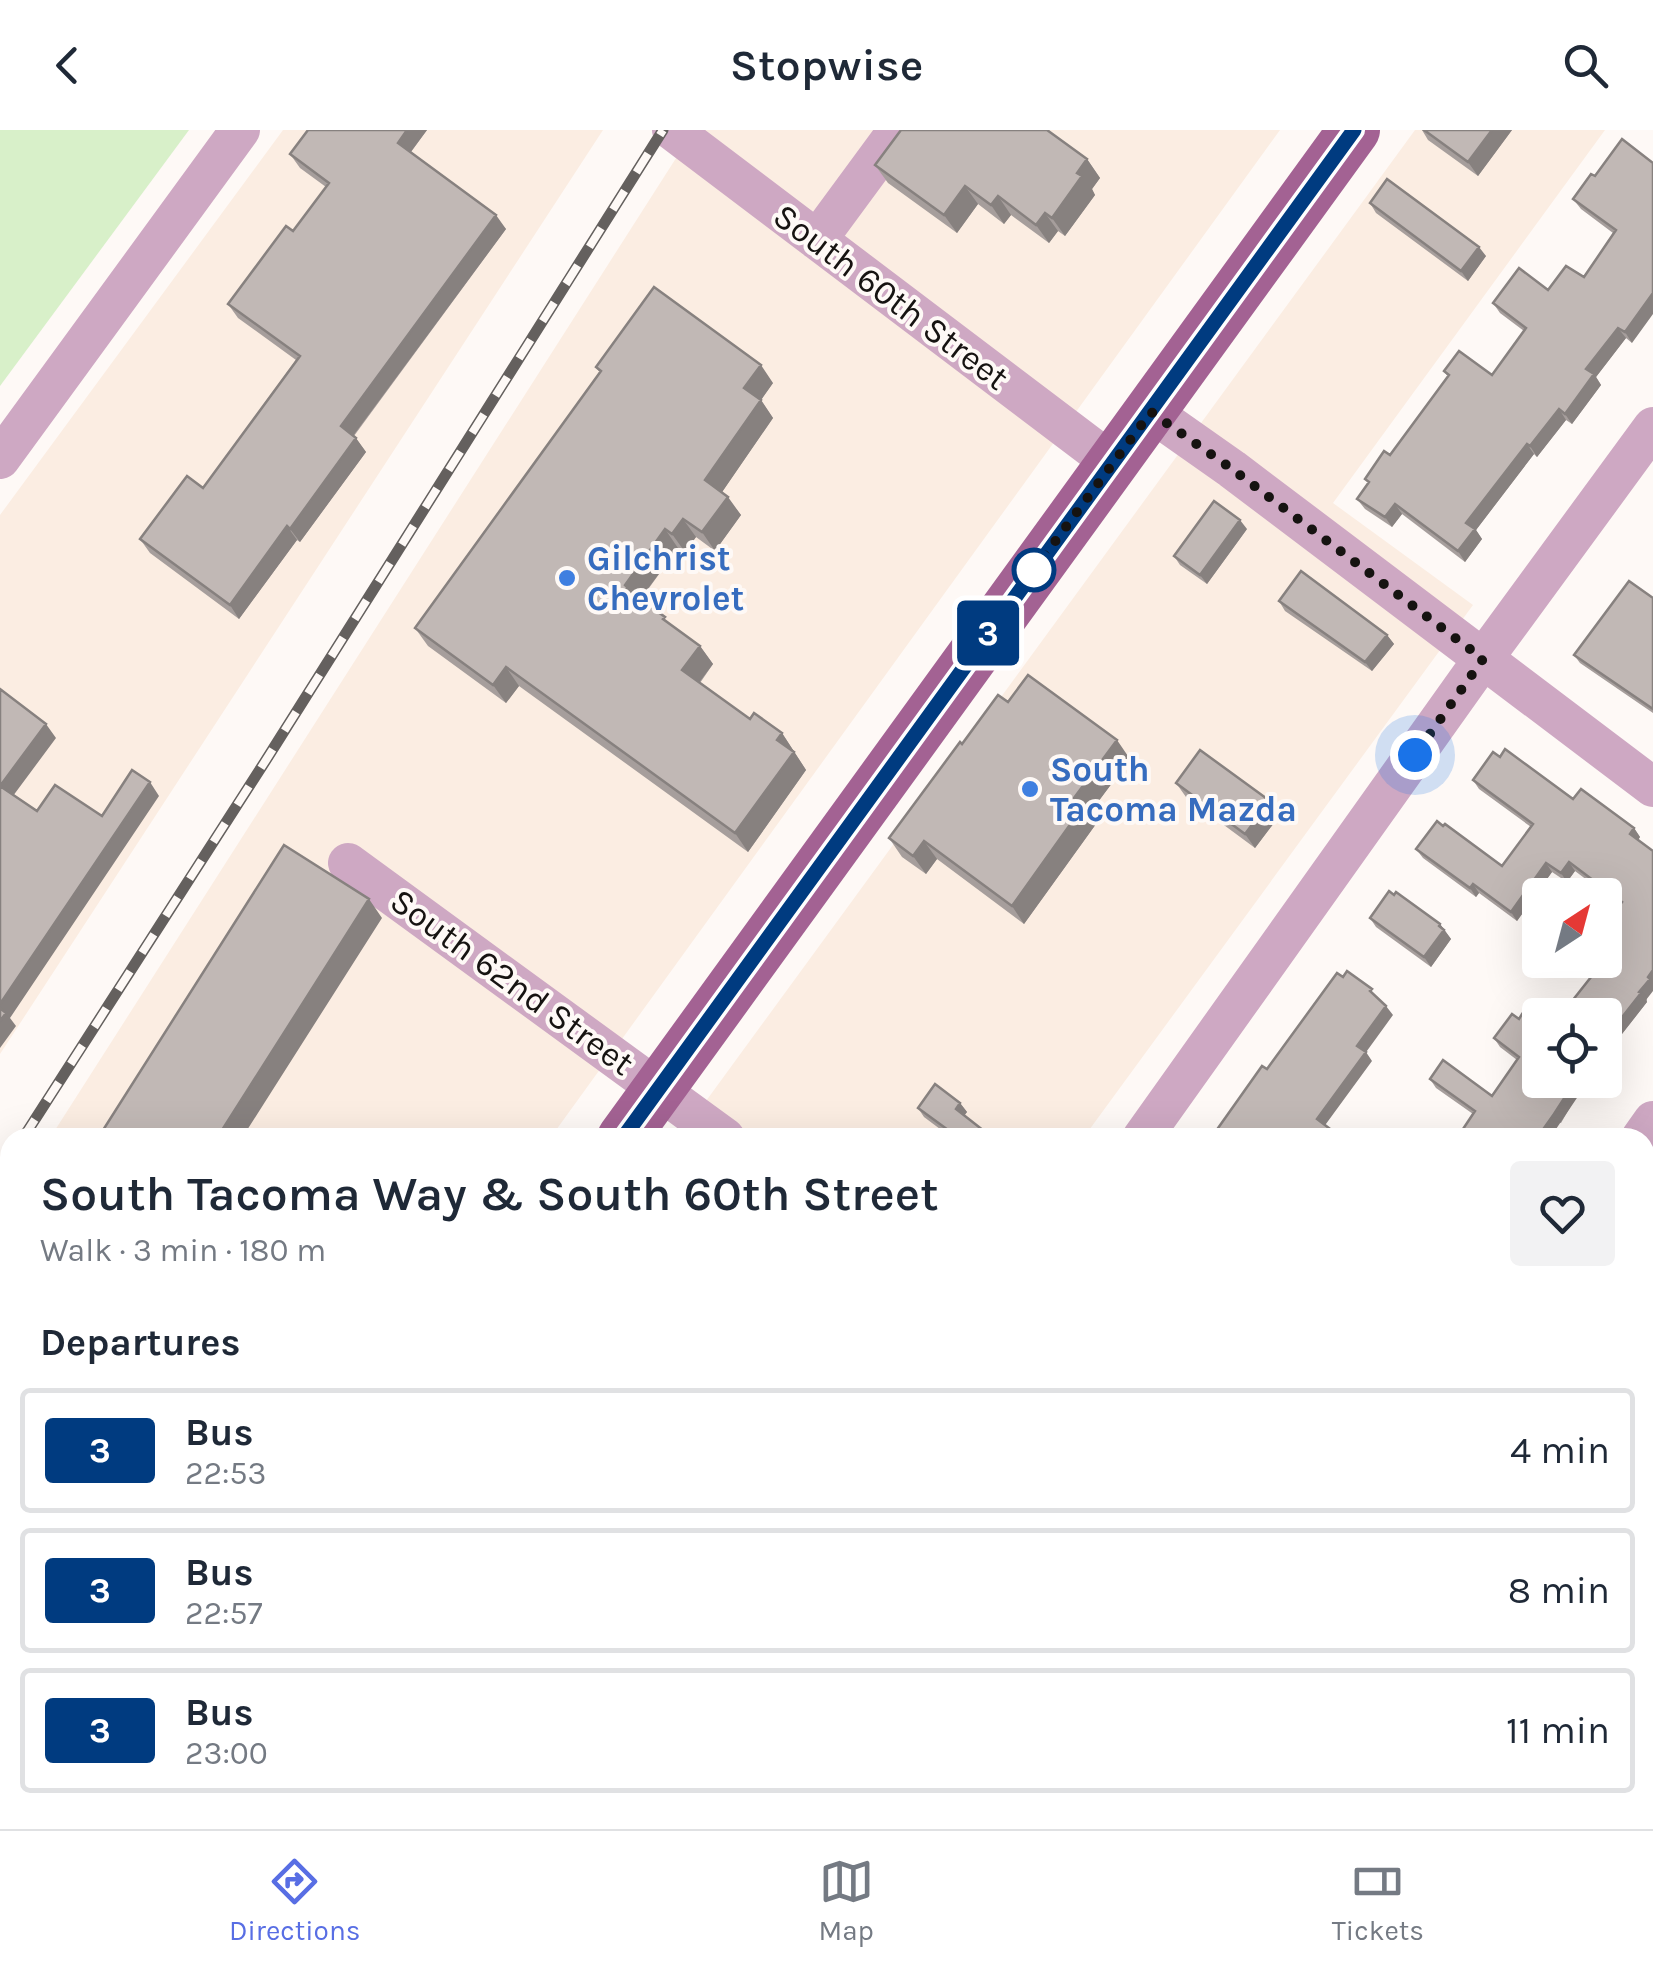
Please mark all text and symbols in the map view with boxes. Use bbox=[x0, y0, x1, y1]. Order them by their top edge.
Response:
icon: back bbox=[40, 38, 95, 93]
icon: search bbox=[1558, 38, 1613, 93]
text: Stopwise bbox=[730, 39, 923, 91]
street label: South 60th Street bbox=[765, 195, 1017, 399]
place label: Gilchrist Chevrolet bbox=[587, 538, 744, 619]
unlabelled marker bbox=[1013, 549, 1055, 591]
marker: Gilchrist Chevrolet bbox=[556, 567, 578, 589]
line badge: 3 bbox=[956, 600, 1020, 666]
text: 3 bbox=[977, 613, 999, 654]
your location bbox=[1390, 730, 1440, 780]
place label: South Tacoma Mazda bbox=[1050, 749, 1297, 830]
marker: South Tacoma Mazda bbox=[1019, 778, 1041, 800]
north arrow bbox=[1522, 878, 1622, 978]
map controls bbox=[1522, 878, 1622, 1098]
street label: South 62nd Street bbox=[382, 880, 642, 1084]
button: locate bbox=[1522, 998, 1622, 1098]
button: heart bbox=[1510, 1161, 1615, 1266]
text: South Tacoma Way & South 60th Street bbox=[40, 1166, 939, 1222]
text: Walk · 3 min · 180 m bbox=[40, 1232, 326, 1269]
text: Departures bbox=[40, 1320, 240, 1365]
text: Bus bbox=[185, 1410, 254, 1455]
text: 4 min bbox=[1510, 1428, 1610, 1473]
text: 3 bbox=[89, 1430, 111, 1471]
text: 22:53 bbox=[185, 1455, 266, 1492]
text: Bus bbox=[185, 1550, 254, 1595]
text: 8 min bbox=[1508, 1568, 1610, 1613]
text: 3 bbox=[89, 1570, 111, 1611]
text: 22:57 bbox=[185, 1595, 263, 1632]
text: Bus bbox=[185, 1690, 254, 1735]
text: 11 min bbox=[1506, 1708, 1610, 1753]
text: 3 bbox=[89, 1710, 111, 1751]
text: 23:00 bbox=[185, 1735, 268, 1772]
tab: Directions bbox=[229, 1854, 361, 1947]
tab: Map bbox=[818, 1854, 874, 1947]
tab: Tickets bbox=[1332, 1854, 1424, 1947]

